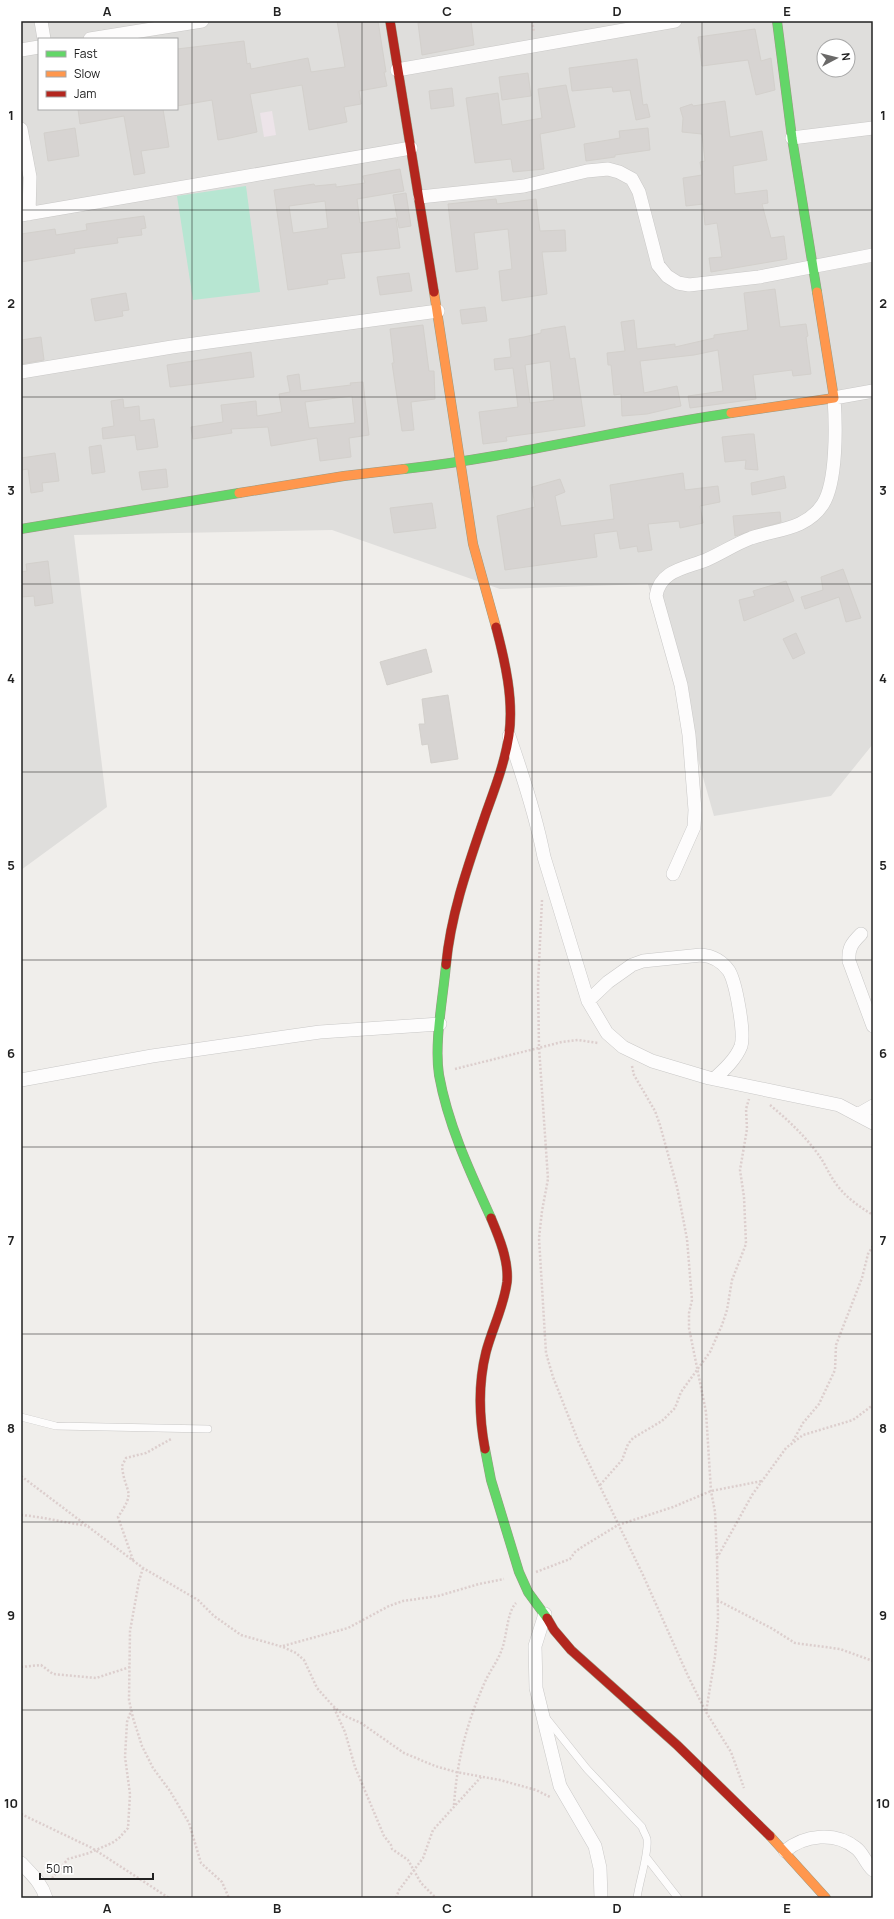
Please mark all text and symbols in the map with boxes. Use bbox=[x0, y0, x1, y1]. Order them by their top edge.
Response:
text: A bbox=[103, 2, 112, 20]
text: B bbox=[273, 2, 281, 20]
text: C bbox=[442, 2, 452, 20]
text: D bbox=[612, 2, 622, 20]
text: E bbox=[783, 2, 791, 20]
legend bbox=[38, 38, 178, 110]
north arrow bbox=[816, 38, 856, 78]
text: Fast bbox=[74, 45, 98, 62]
text: N bbox=[838, 52, 854, 62]
text: Slow bbox=[74, 65, 100, 82]
text: Jam bbox=[74, 85, 96, 102]
text: 1 bbox=[8, 106, 14, 124]
text: 1 bbox=[880, 106, 886, 124]
text: 2 bbox=[7, 294, 15, 312]
text: 2 bbox=[879, 294, 887, 312]
text: 3 bbox=[7, 481, 15, 499]
text: 3 bbox=[879, 481, 887, 499]
text: 4 bbox=[7, 669, 15, 687]
text: 4 bbox=[879, 669, 887, 687]
text: 5 bbox=[7, 856, 15, 874]
text: 5 bbox=[879, 856, 887, 874]
text: 6 bbox=[7, 1044, 15, 1062]
text: 6 bbox=[879, 1044, 887, 1062]
text: 7 bbox=[8, 1231, 15, 1249]
text: 7 bbox=[880, 1231, 887, 1249]
text: 8 bbox=[7, 1419, 15, 1437]
text: 8 bbox=[879, 1419, 887, 1437]
text: 9 bbox=[7, 1606, 15, 1624]
text: 9 bbox=[879, 1606, 887, 1624]
text: 10 bbox=[4, 1794, 18, 1812]
text: 10 bbox=[876, 1794, 890, 1812]
scale bar bbox=[40, 1855, 153, 1881]
text: 50 m bbox=[46, 1860, 73, 1877]
text: A bbox=[103, 1899, 112, 1917]
text: B bbox=[273, 1899, 281, 1917]
text: C bbox=[442, 1899, 452, 1917]
text: D bbox=[612, 1899, 622, 1917]
text: E bbox=[783, 1899, 791, 1917]

